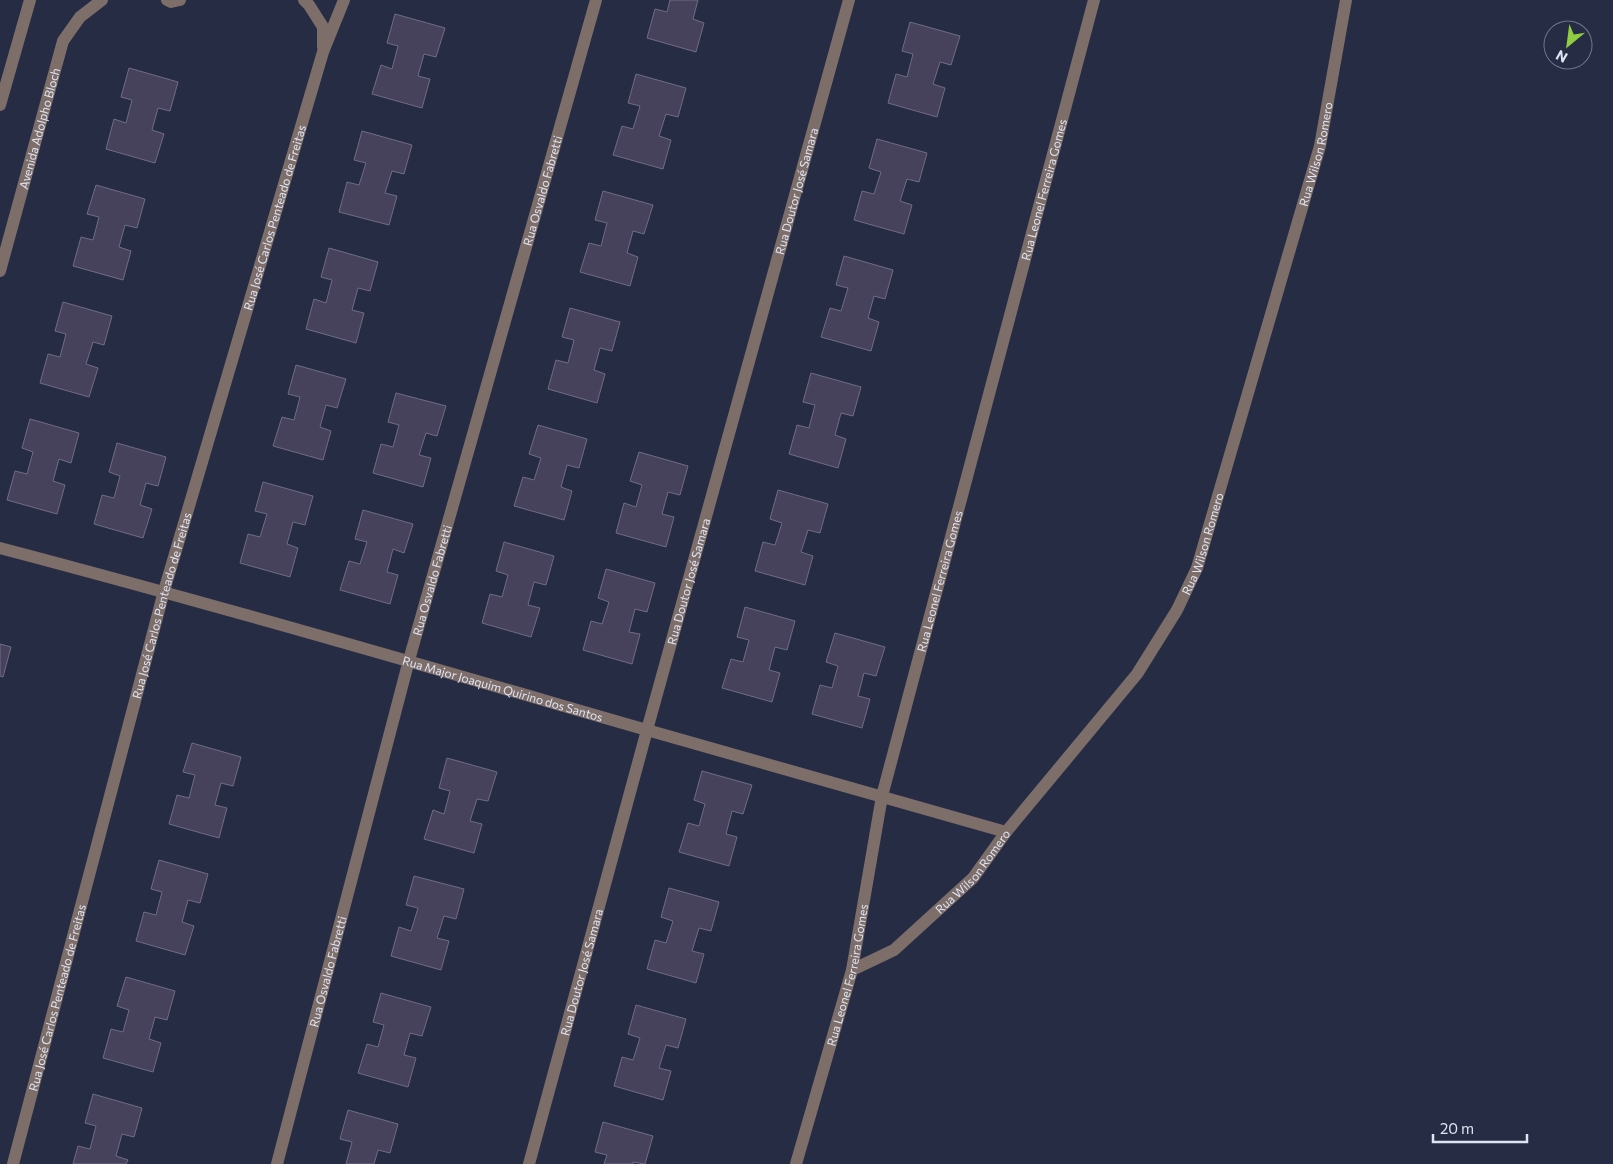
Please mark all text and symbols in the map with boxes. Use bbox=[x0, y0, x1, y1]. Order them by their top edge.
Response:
north arrow bbox=[1543, 20, 1593, 70]
text: N bbox=[1553, 47, 1570, 67]
street label: Avenida Adolpho Bloch bbox=[16, 66, 62, 190]
street label: Rua Wilson Romero bbox=[1296, 101, 1335, 208]
street label: Rua Leonel Ferreira Gomes bbox=[1018, 117, 1069, 262]
street label: Rua José Carlos Penteado de Freitas bbox=[240, 123, 308, 312]
street label: Rua Doutor José Samara bbox=[772, 126, 820, 256]
street label: Rua Osvaldo Fabretti bbox=[520, 134, 564, 247]
street label: Rua Wilson Romero bbox=[1178, 491, 1226, 597]
street label: Rua Leonel Ferreira Gomes bbox=[914, 509, 965, 653]
street label: Rua José Carlos Penteado de Freitas bbox=[129, 511, 194, 700]
street label: Rua Doutor José Samara bbox=[664, 516, 712, 646]
street label: Rua Osvaldo Fabretti bbox=[409, 523, 454, 637]
street label: Rua Major Joaquim Quirino dos Santos bbox=[401, 653, 605, 724]
street label: Rua Wilson Romero bbox=[932, 827, 1013, 916]
street label: Rua José Carlos Penteado de Freitas bbox=[26, 903, 88, 1093]
street label: Rua Leonel Ferreira Gomes bbox=[823, 903, 870, 1048]
street label: Rua Doutor José Samara bbox=[557, 907, 605, 1037]
street label: Rua Osvaldo Fabretti bbox=[306, 915, 349, 1028]
scale bar bbox=[1433, 1112, 1527, 1144]
text: 20 m bbox=[1440, 1119, 1474, 1137]

